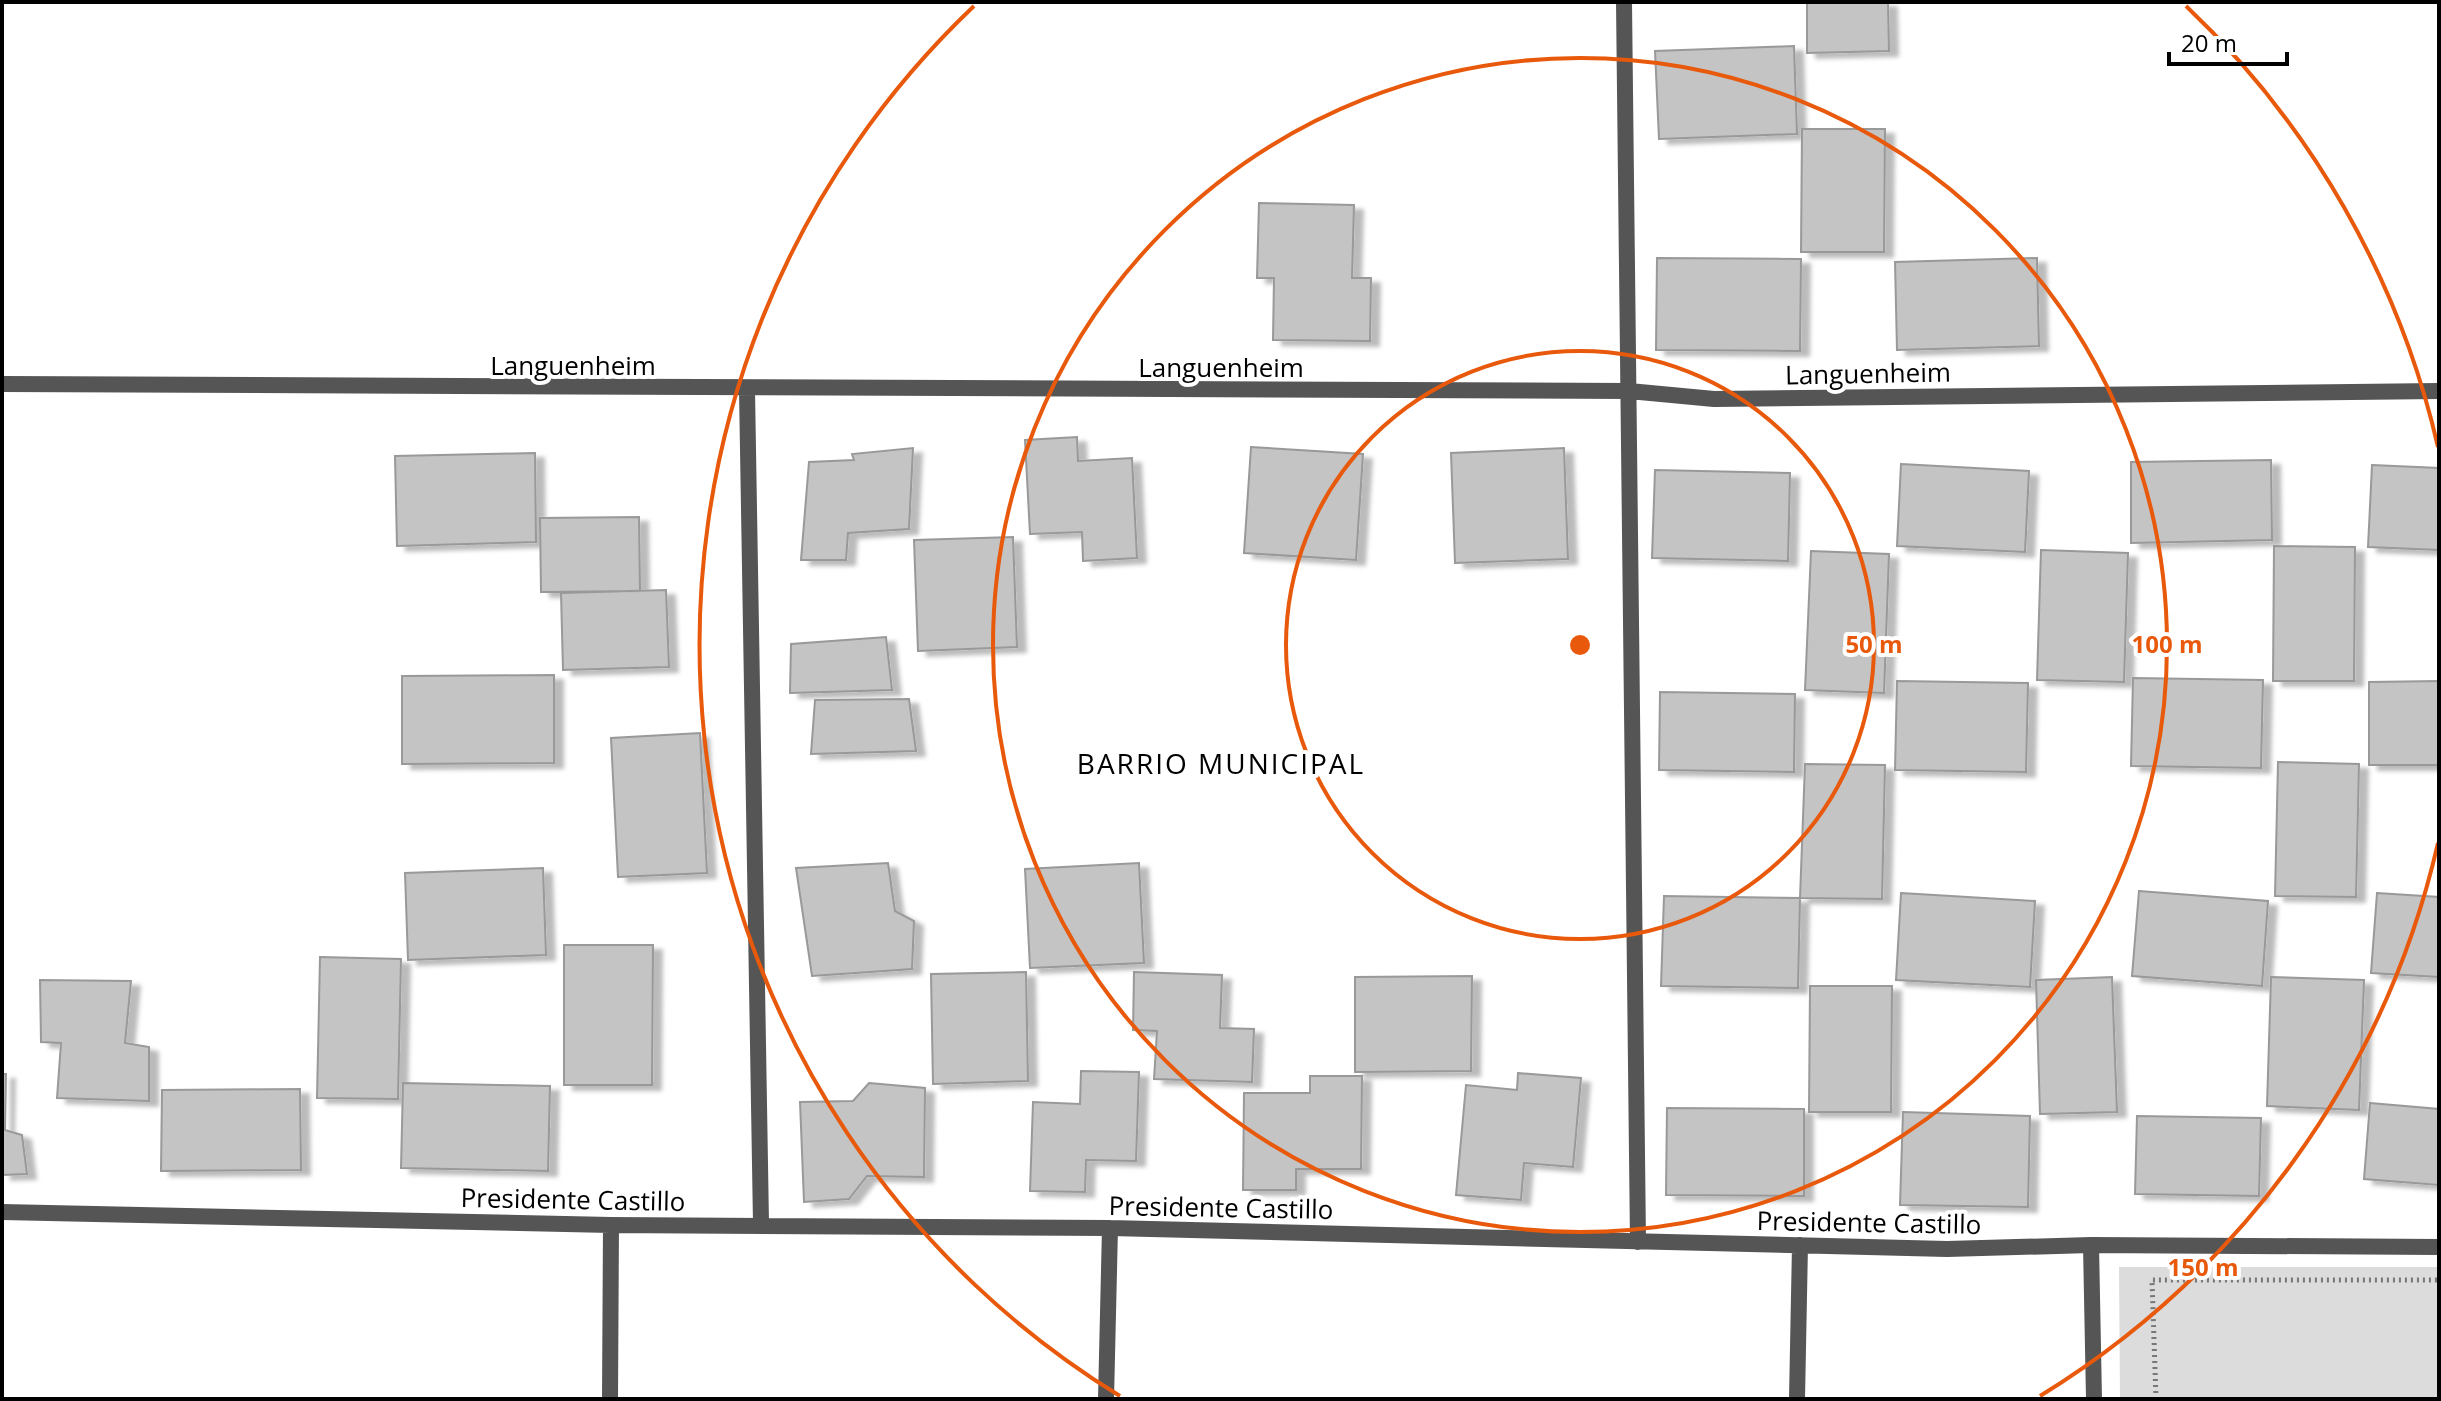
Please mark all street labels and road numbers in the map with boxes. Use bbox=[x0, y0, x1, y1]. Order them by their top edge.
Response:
street label: Languenheim bbox=[490, 347, 656, 383]
street label: Languenheim bbox=[1138, 349, 1304, 385]
street label: Languenheim bbox=[1785, 354, 1951, 392]
street label: Presidente Castillo bbox=[460, 1179, 686, 1219]
street label: Presidente Castillo bbox=[1108, 1187, 1334, 1227]
street label: Presidente Castillo bbox=[1756, 1202, 1982, 1242]

